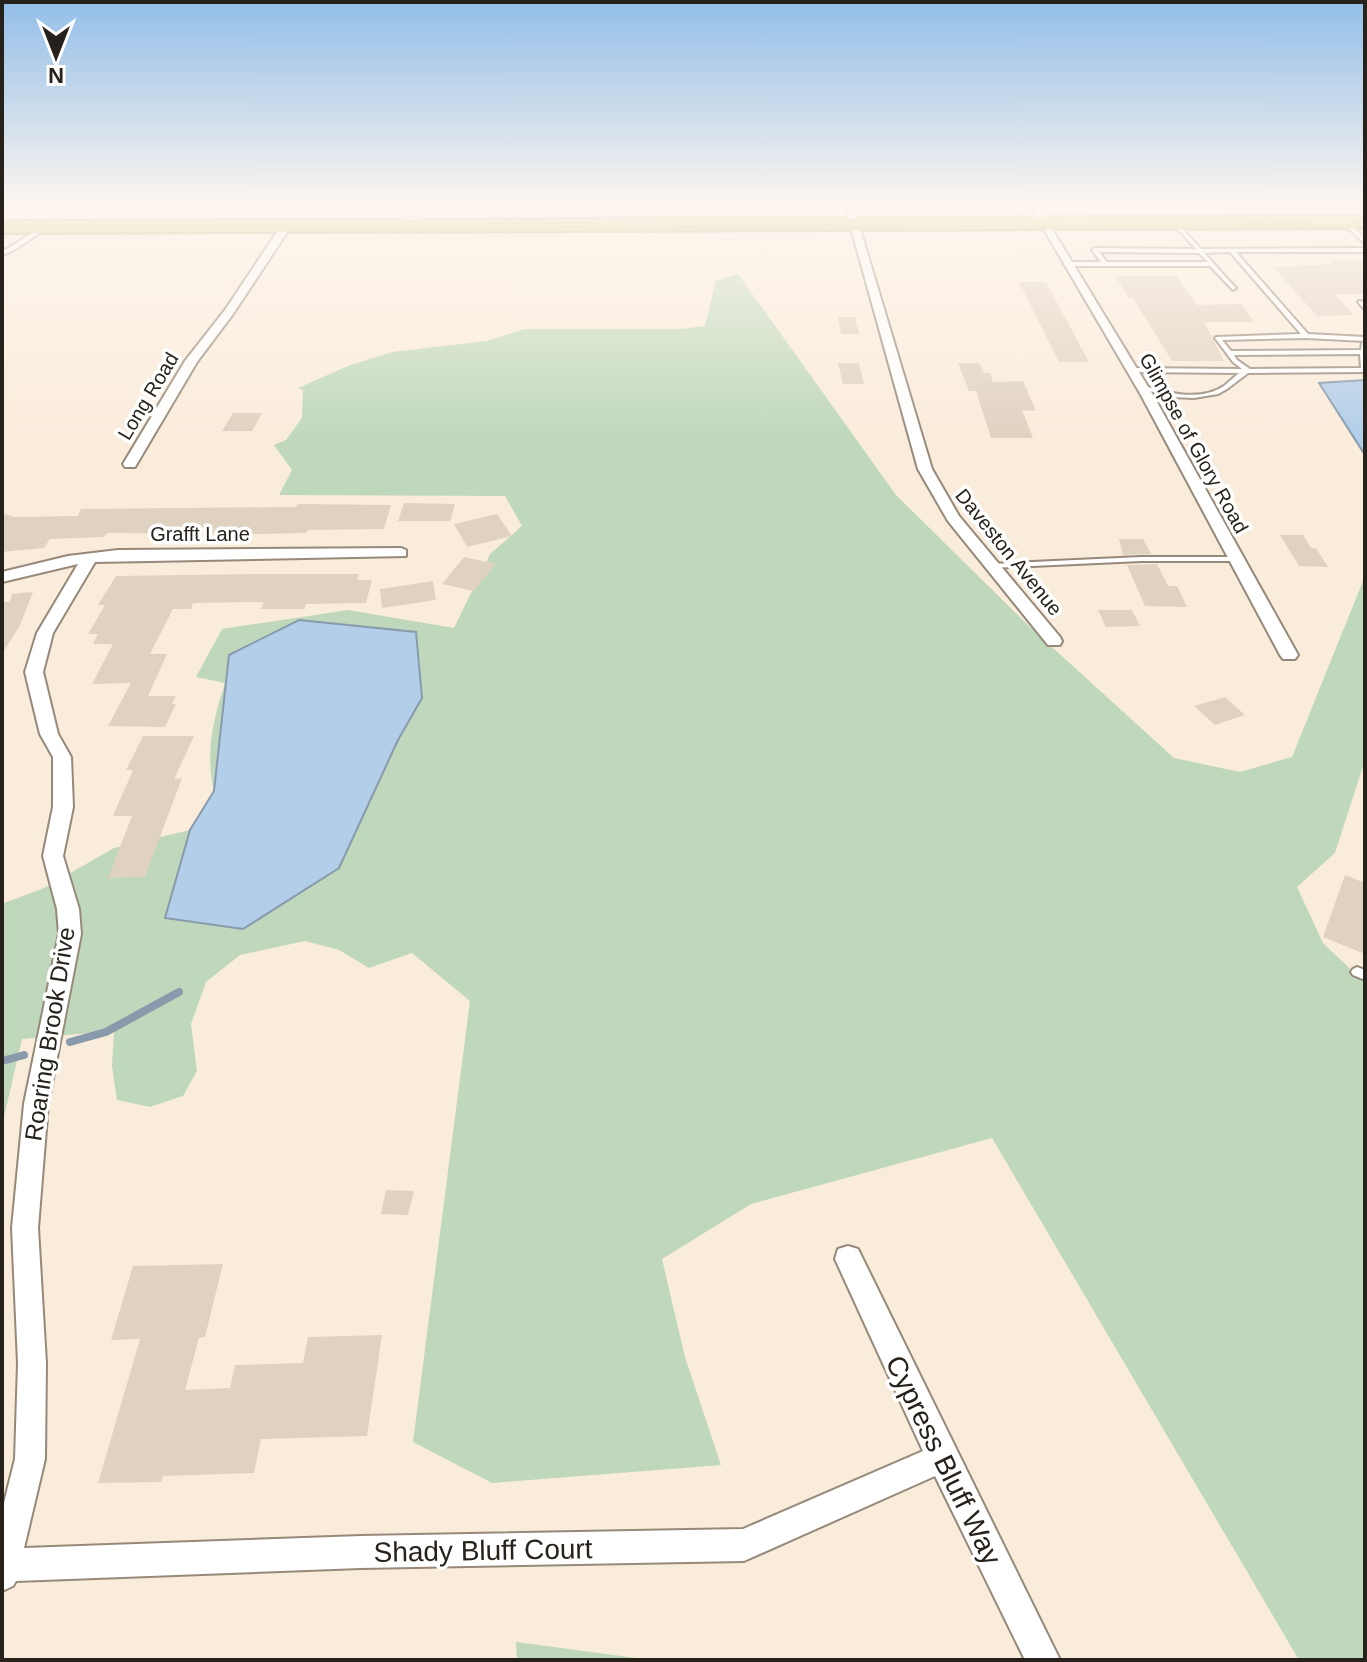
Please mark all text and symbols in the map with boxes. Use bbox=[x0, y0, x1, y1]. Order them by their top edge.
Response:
north arrow bbox=[16, 16, 96, 96]
text: N bbox=[48, 63, 64, 88]
street label: Long Road bbox=[113, 348, 183, 444]
street label: Glimpse of Glory Road bbox=[1135, 349, 1253, 537]
street label: Daveston Avenue bbox=[951, 484, 1067, 620]
street label: Grafft Lane bbox=[150, 523, 250, 545]
street label: Roaring Brook Drive bbox=[19, 925, 80, 1143]
street label: Cypress Bluff Way bbox=[879, 1351, 1008, 1570]
street label: Shady Bluff Court bbox=[373, 1533, 593, 1568]

